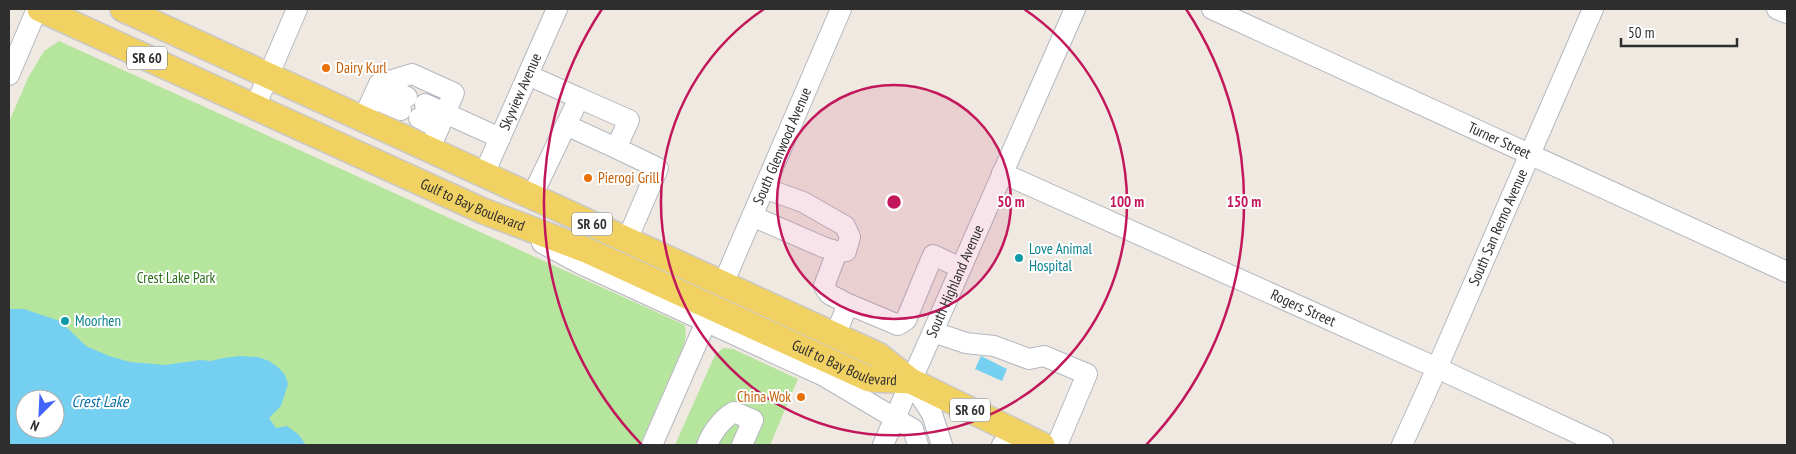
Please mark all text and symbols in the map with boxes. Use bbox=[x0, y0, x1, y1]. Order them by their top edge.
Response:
scale bar bbox=[1621, 15, 1737, 47]
text: 50 m bbox=[1628, 23, 1654, 42]
road number: SR 60 bbox=[127, 46, 167, 70]
street label: Skyview Avenue bbox=[495, 50, 545, 133]
place label: Dairy Kurl bbox=[336, 58, 387, 77]
marker: Dairy Kurl bbox=[320, 62, 332, 74]
street label: South Glenwood Avenue bbox=[748, 84, 815, 208]
street label: Turner Street bbox=[1465, 117, 1534, 163]
street label: South San Remo Avenue bbox=[1464, 166, 1531, 288]
place label: Pierogi Grill bbox=[598, 168, 660, 187]
marker: Pierogi Grill bbox=[582, 172, 594, 184]
street label: Gulf to Bay Boulevard bbox=[418, 174, 528, 235]
text: 50 m bbox=[997, 192, 1025, 211]
text: 100 m bbox=[1110, 192, 1144, 211]
text: 150 m bbox=[1227, 192, 1261, 211]
centre of rings bbox=[885, 193, 903, 211]
road number: SR 60 bbox=[572, 212, 612, 235]
street label: South Highland Avenue bbox=[922, 222, 988, 340]
place label: Love Animal Hospital bbox=[1029, 239, 1092, 275]
marker: Love Animal Hospital bbox=[1013, 252, 1025, 264]
park label: Crest Lake Park bbox=[137, 268, 216, 287]
street label: Rogers Street bbox=[1268, 285, 1339, 330]
place label: Moorhen bbox=[75, 311, 121, 330]
marker: Moorhen bbox=[59, 315, 71, 327]
street label: Gulf to Bay Boulevard bbox=[789, 335, 897, 389]
place label: China Wok bbox=[737, 387, 791, 406]
north arrow bbox=[15, 389, 65, 439]
water label: Crest Lake bbox=[72, 391, 130, 411]
marker: China Wok bbox=[795, 391, 807, 403]
road number: SR 60 bbox=[950, 398, 990, 422]
text: N bbox=[28, 416, 42, 436]

